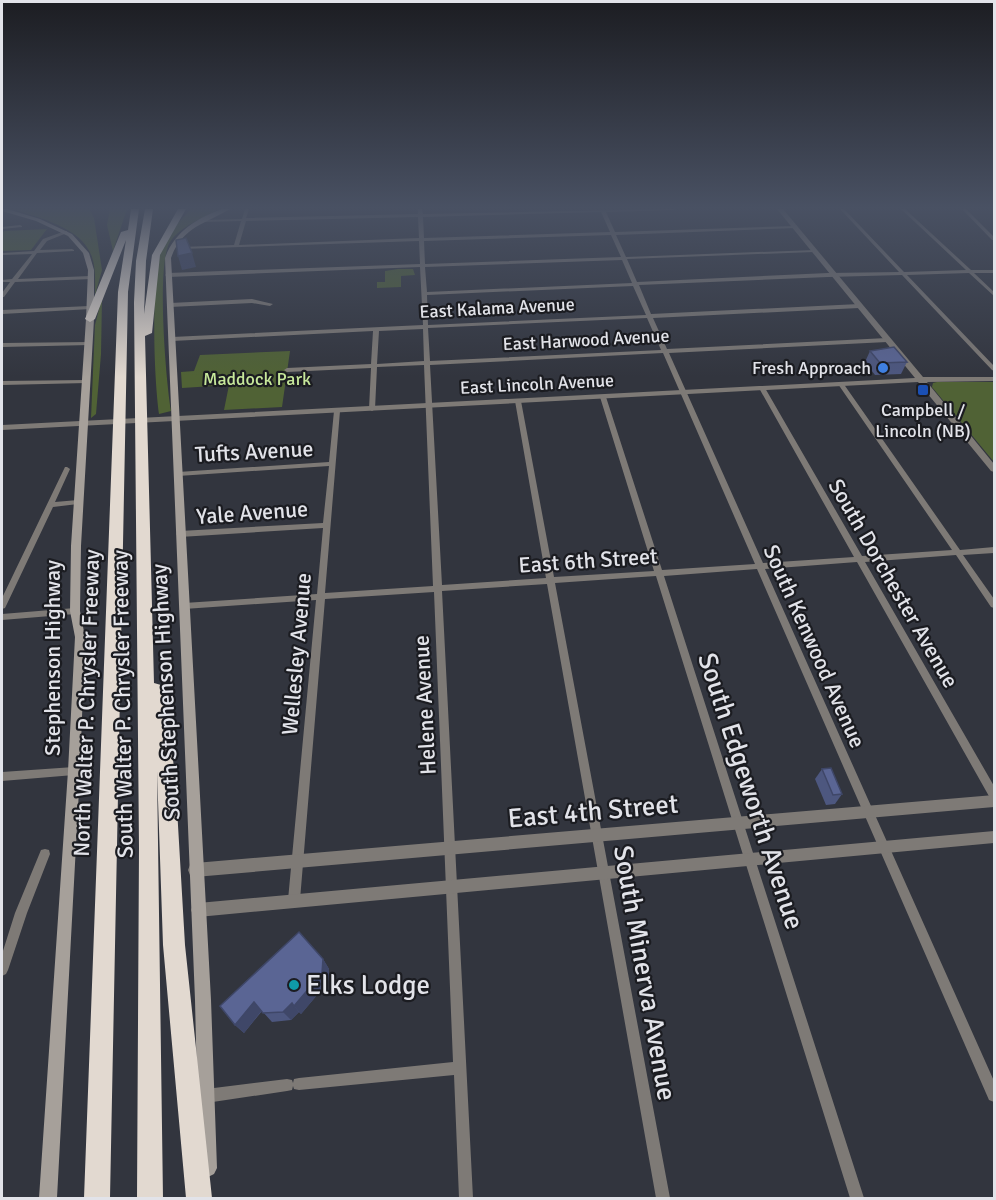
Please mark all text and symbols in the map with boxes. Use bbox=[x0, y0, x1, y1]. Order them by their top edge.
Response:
street label: East Kalama Avenue bbox=[419, 293, 575, 323]
street label: East Harwood Avenue bbox=[502, 325, 670, 355]
place label: Fresh Approach bbox=[752, 357, 871, 379]
marker: Fresh Approach bbox=[876, 361, 890, 375]
park label: Maddock Park bbox=[203, 368, 311, 390]
street label: East Lincoln Avenue bbox=[459, 369, 615, 399]
marker: Campbell / Lincoln (NB) bbox=[916, 383, 930, 397]
place label: Campbell / Lincoln (NB) bbox=[875, 399, 971, 442]
street label: Tufts Avenue bbox=[194, 435, 314, 468]
street label: South Dorchester Avenue bbox=[823, 474, 964, 693]
street label: Yale Avenue bbox=[195, 495, 309, 530]
street label: South Kenwood Avenue bbox=[758, 540, 872, 752]
street label: East 6th Street bbox=[518, 542, 659, 579]
street label: North Walter P. Chrysler Freeway bbox=[68, 548, 105, 857]
street label: South Walter P. Chrysler Freeway bbox=[106, 549, 139, 858]
street label: Stephenson Highway bbox=[39, 559, 66, 756]
street label: South Stephenson Highway bbox=[145, 563, 186, 821]
street label: Wellesley Avenue bbox=[276, 572, 317, 736]
street label: Helene Avenue bbox=[407, 634, 442, 775]
street label: South Edgeworth Avenue bbox=[690, 649, 811, 934]
street label: East 4th Street bbox=[506, 788, 680, 835]
street label: South Minerva Avenue bbox=[606, 843, 683, 1103]
place label: Elks Lodge bbox=[306, 969, 430, 1002]
marker: Elks Lodge bbox=[287, 978, 301, 992]

